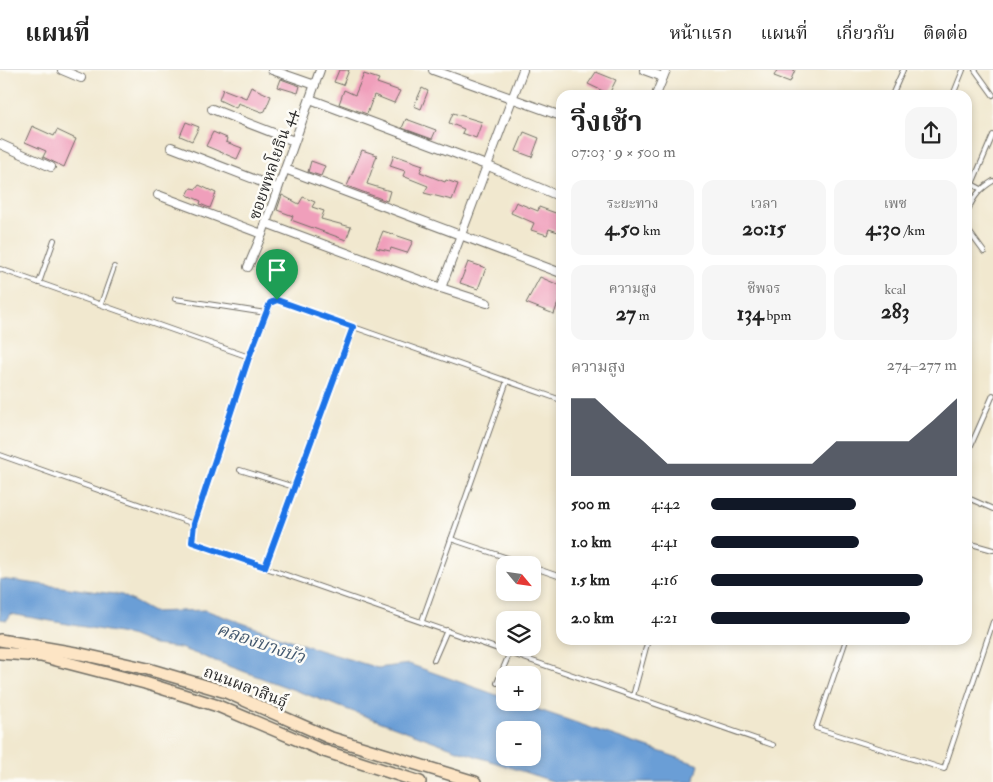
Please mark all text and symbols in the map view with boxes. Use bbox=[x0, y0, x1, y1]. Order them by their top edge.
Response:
text: แผนที่ bbox=[25, 18, 90, 49]
text: หน้าแรก bbox=[669, 22, 732, 45]
text: แผนที่ bbox=[760, 22, 808, 45]
text: เกี่ยวกับ bbox=[836, 22, 895, 45]
text: ติดต่อ bbox=[923, 22, 968, 45]
street label: ซอยพหลโยธิน 44 bbox=[244, 105, 302, 222]
text: วิ่งเช้า bbox=[571, 105, 643, 140]
button: share bbox=[905, 107, 957, 159]
text: 07:03 · 9 × 500 m bbox=[571, 142, 676, 162]
text: ระยะทาง bbox=[607, 195, 659, 212]
text: เวลา bbox=[750, 195, 778, 212]
text: เพซ bbox=[884, 195, 907, 212]
text: 4.50 bbox=[605, 215, 640, 242]
text: 20:15 bbox=[742, 215, 786, 242]
text: 4:30 bbox=[866, 215, 901, 242]
text: km bbox=[640, 222, 661, 239]
text: /km bbox=[901, 222, 925, 239]
pin bbox=[256, 249, 298, 300]
icon: arrive bbox=[263, 256, 291, 284]
text: ความสูง bbox=[609, 280, 657, 297]
text: ชีพจร bbox=[747, 280, 781, 297]
text: kcal bbox=[885, 281, 906, 298]
text: 283 bbox=[881, 298, 910, 325]
text: 27 bbox=[616, 300, 636, 327]
text: 134 bbox=[737, 300, 764, 327]
text: m bbox=[636, 307, 650, 324]
text: bpm bbox=[764, 307, 791, 324]
text: 274–277 m bbox=[887, 355, 957, 375]
text: ความสูง bbox=[571, 357, 626, 377]
text: 500 m bbox=[571, 494, 610, 514]
text: 4:42 bbox=[651, 494, 680, 514]
text: 1.0 km bbox=[571, 532, 611, 552]
text: 4:41 bbox=[651, 532, 678, 552]
north arrow bbox=[496, 556, 541, 601]
map controls bbox=[496, 556, 541, 766]
text: 1.5 km bbox=[571, 570, 610, 590]
text: 4:16 bbox=[651, 570, 677, 590]
text: 2.0 km bbox=[571, 608, 614, 628]
text: 4:21 bbox=[651, 608, 677, 628]
button: layers bbox=[496, 611, 541, 656]
water label: คลองบางบัว bbox=[214, 618, 308, 669]
street label: ถนนผลาสินธุ์ bbox=[200, 662, 291, 713]
button: + bbox=[496, 666, 541, 711]
button: − bbox=[496, 721, 541, 766]

